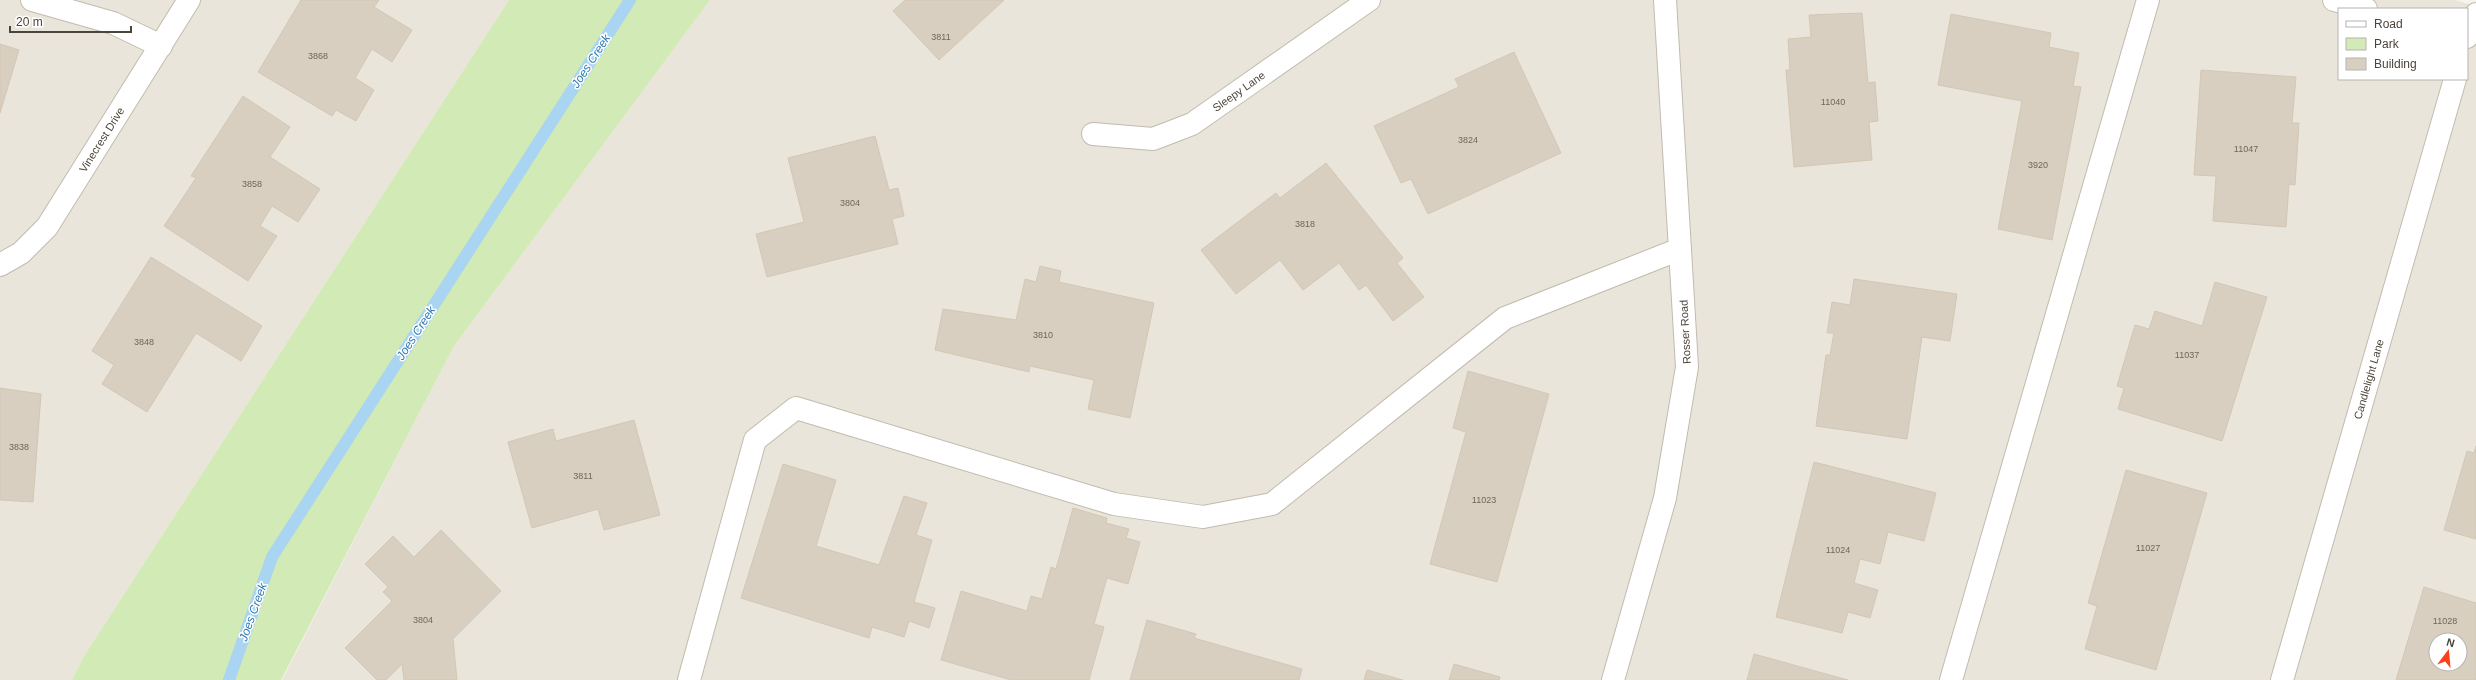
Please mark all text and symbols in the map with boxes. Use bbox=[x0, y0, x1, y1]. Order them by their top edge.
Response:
scale bar bbox=[10, 8, 131, 34]
legend bbox=[2338, 8, 2468, 80]
text: 20 m bbox=[16, 15, 43, 29]
text: Road bbox=[2374, 17, 2403, 31]
water label: Joes Creek bbox=[568, 31, 614, 91]
house number: 3811 bbox=[931, 32, 951, 42]
text: Park bbox=[2374, 37, 2400, 51]
house number: 3868 bbox=[308, 51, 328, 61]
text: Building bbox=[2374, 57, 2417, 71]
street label: Sleepy Lane bbox=[1210, 69, 1267, 114]
house number: 11040 bbox=[1821, 97, 1845, 107]
street label: Vinecrest Drive bbox=[77, 105, 126, 174]
house number: 3824 bbox=[1458, 135, 1478, 145]
house number: 11047 bbox=[2234, 144, 2258, 154]
house number: 3920 bbox=[2028, 160, 2048, 170]
house number: 3858 bbox=[242, 179, 262, 189]
house number: 3804 bbox=[840, 198, 860, 208]
house number: 3818 bbox=[1295, 219, 1315, 229]
street label: Rosser Road bbox=[1677, 300, 1693, 364]
water label: Joes Creek bbox=[393, 303, 439, 363]
house number: 3810 bbox=[1033, 330, 1053, 340]
house number: 3848 bbox=[134, 337, 154, 347]
street label: Candlelight Lane bbox=[2351, 338, 2386, 421]
house number: 11037 bbox=[2175, 350, 2199, 360]
house number: 3838 bbox=[9, 442, 29, 452]
house number: 3811 bbox=[573, 471, 593, 481]
house number: 11023 bbox=[1472, 495, 1496, 505]
house number: 11027 bbox=[2136, 543, 2160, 553]
house number: 11024 bbox=[1826, 545, 1850, 555]
water label: Joes Creek bbox=[236, 580, 270, 644]
house number: 3804 bbox=[413, 615, 433, 625]
house number: 11028 bbox=[2433, 616, 2457, 626]
north arrow bbox=[2428, 632, 2468, 672]
text: N bbox=[2445, 636, 2456, 649]

